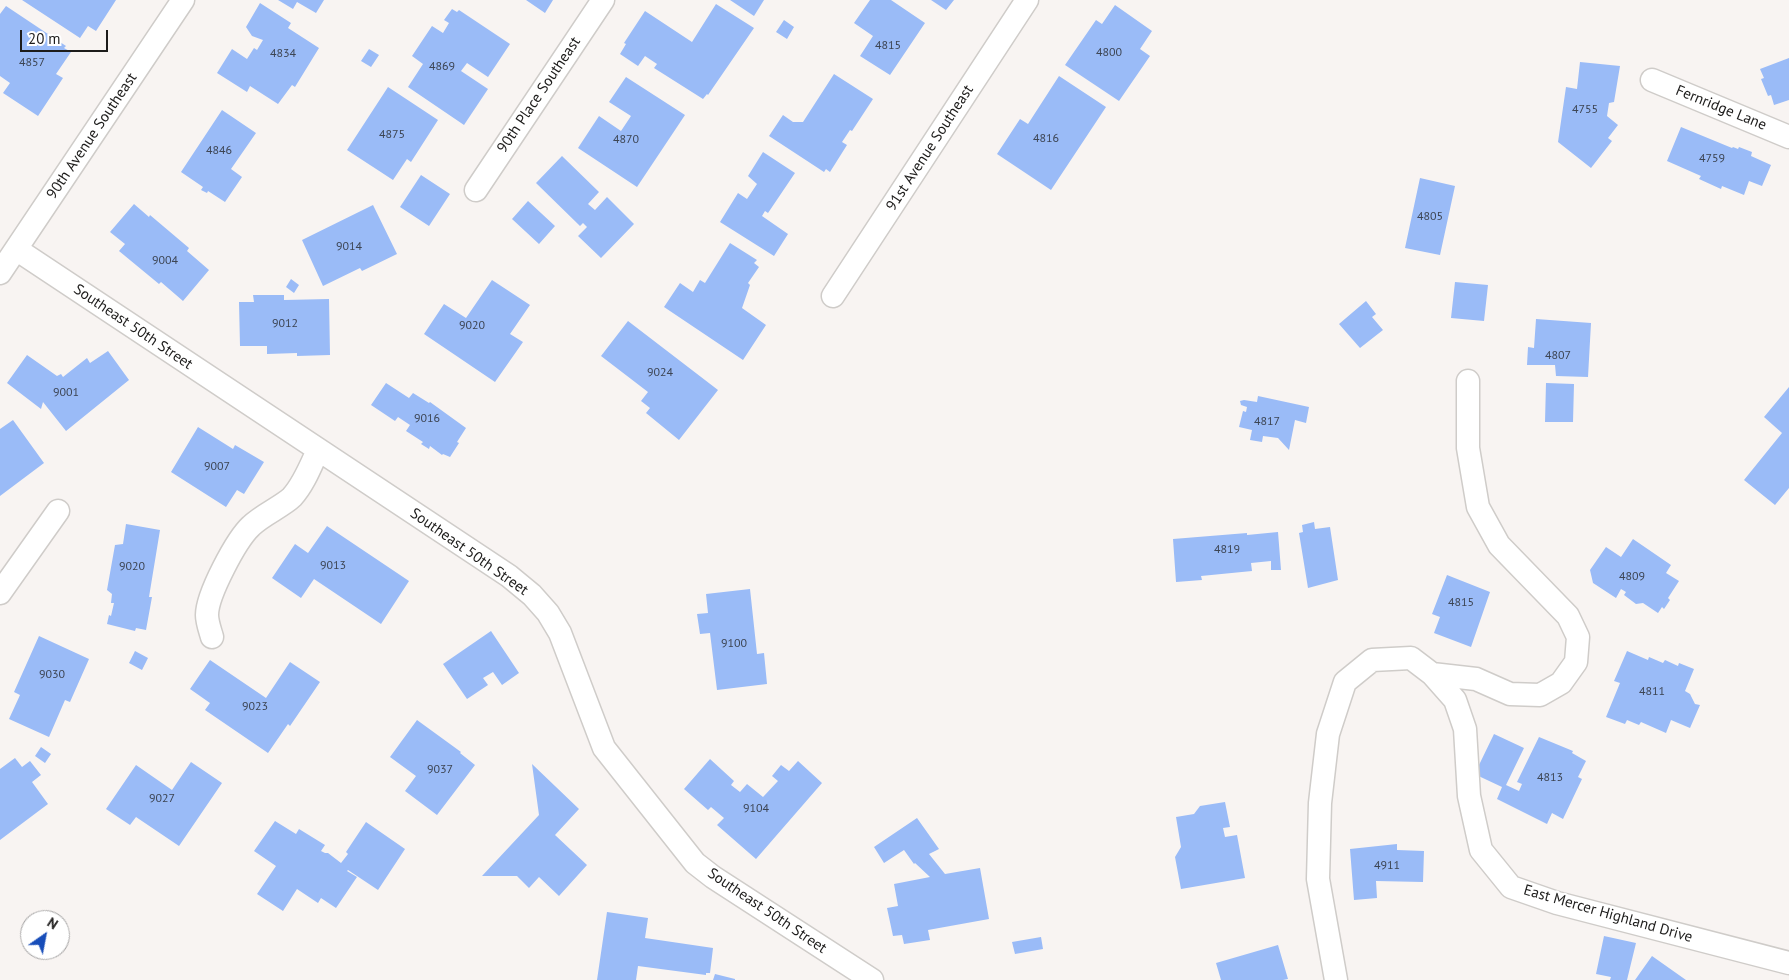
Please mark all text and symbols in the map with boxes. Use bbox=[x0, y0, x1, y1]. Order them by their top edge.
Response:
scale bar bbox=[22, 20, 110, 52]
text: 20 m bbox=[28, 29, 61, 48]
street label: 90th Place Southeast bbox=[494, 34, 584, 156]
house number: 4815 bbox=[875, 39, 901, 53]
house number: 4800 bbox=[1096, 46, 1122, 60]
house number: 4834 bbox=[270, 47, 296, 61]
house number: 4857 bbox=[19, 56, 45, 70]
house number: 4869 bbox=[429, 60, 455, 74]
street label: 90th Avenue Southeast bbox=[43, 69, 141, 203]
street label: 91st Avenue Southeast bbox=[883, 82, 977, 214]
street label: Fernridge Lane bbox=[1673, 82, 1769, 134]
house number: 4755 bbox=[1572, 103, 1598, 117]
house number: 4875 bbox=[379, 128, 405, 142]
house number: 4816 bbox=[1033, 132, 1059, 146]
house number: 4870 bbox=[613, 133, 639, 147]
house number: 4846 bbox=[206, 144, 232, 158]
house number: 4759 bbox=[1699, 152, 1725, 166]
house number: 4805 bbox=[1417, 210, 1443, 224]
house number: 9014 bbox=[336, 240, 362, 254]
house number: 9004 bbox=[152, 254, 178, 268]
street label: Southeast 50th Street bbox=[70, 280, 196, 374]
house number: 9012 bbox=[272, 317, 298, 331]
house number: 9020 bbox=[459, 319, 485, 333]
house number: 4807 bbox=[1545, 349, 1571, 363]
house number: 9024 bbox=[647, 366, 673, 380]
house number: 9001 bbox=[53, 386, 79, 400]
house number: 9016 bbox=[414, 412, 440, 426]
house number: 4817 bbox=[1254, 415, 1280, 429]
house number: 9007 bbox=[204, 460, 230, 474]
street label: Southeast 50th Street bbox=[407, 505, 531, 599]
house number: 4819 bbox=[1214, 543, 1240, 557]
house number: 9013 bbox=[320, 559, 346, 573]
house number: 9020 bbox=[119, 560, 145, 574]
house number: 4809 bbox=[1619, 570, 1645, 584]
house number: 4815 bbox=[1448, 596, 1474, 610]
house number: 9100 bbox=[721, 637, 747, 651]
house number: 9030 bbox=[39, 668, 65, 682]
house number: 4811 bbox=[1639, 685, 1665, 699]
house number: 9023 bbox=[242, 700, 268, 714]
house number: 9037 bbox=[427, 763, 453, 777]
house number: 4813 bbox=[1537, 771, 1563, 785]
house number: 9027 bbox=[149, 792, 175, 806]
house number: 9104 bbox=[743, 802, 769, 816]
house number: 4911 bbox=[1374, 859, 1400, 873]
street label: Southeast 50th Street bbox=[704, 864, 830, 958]
street label: East Mercer Highland Drive bbox=[1522, 881, 1694, 947]
north arrow bbox=[20, 910, 70, 960]
text: N bbox=[44, 913, 61, 933]

